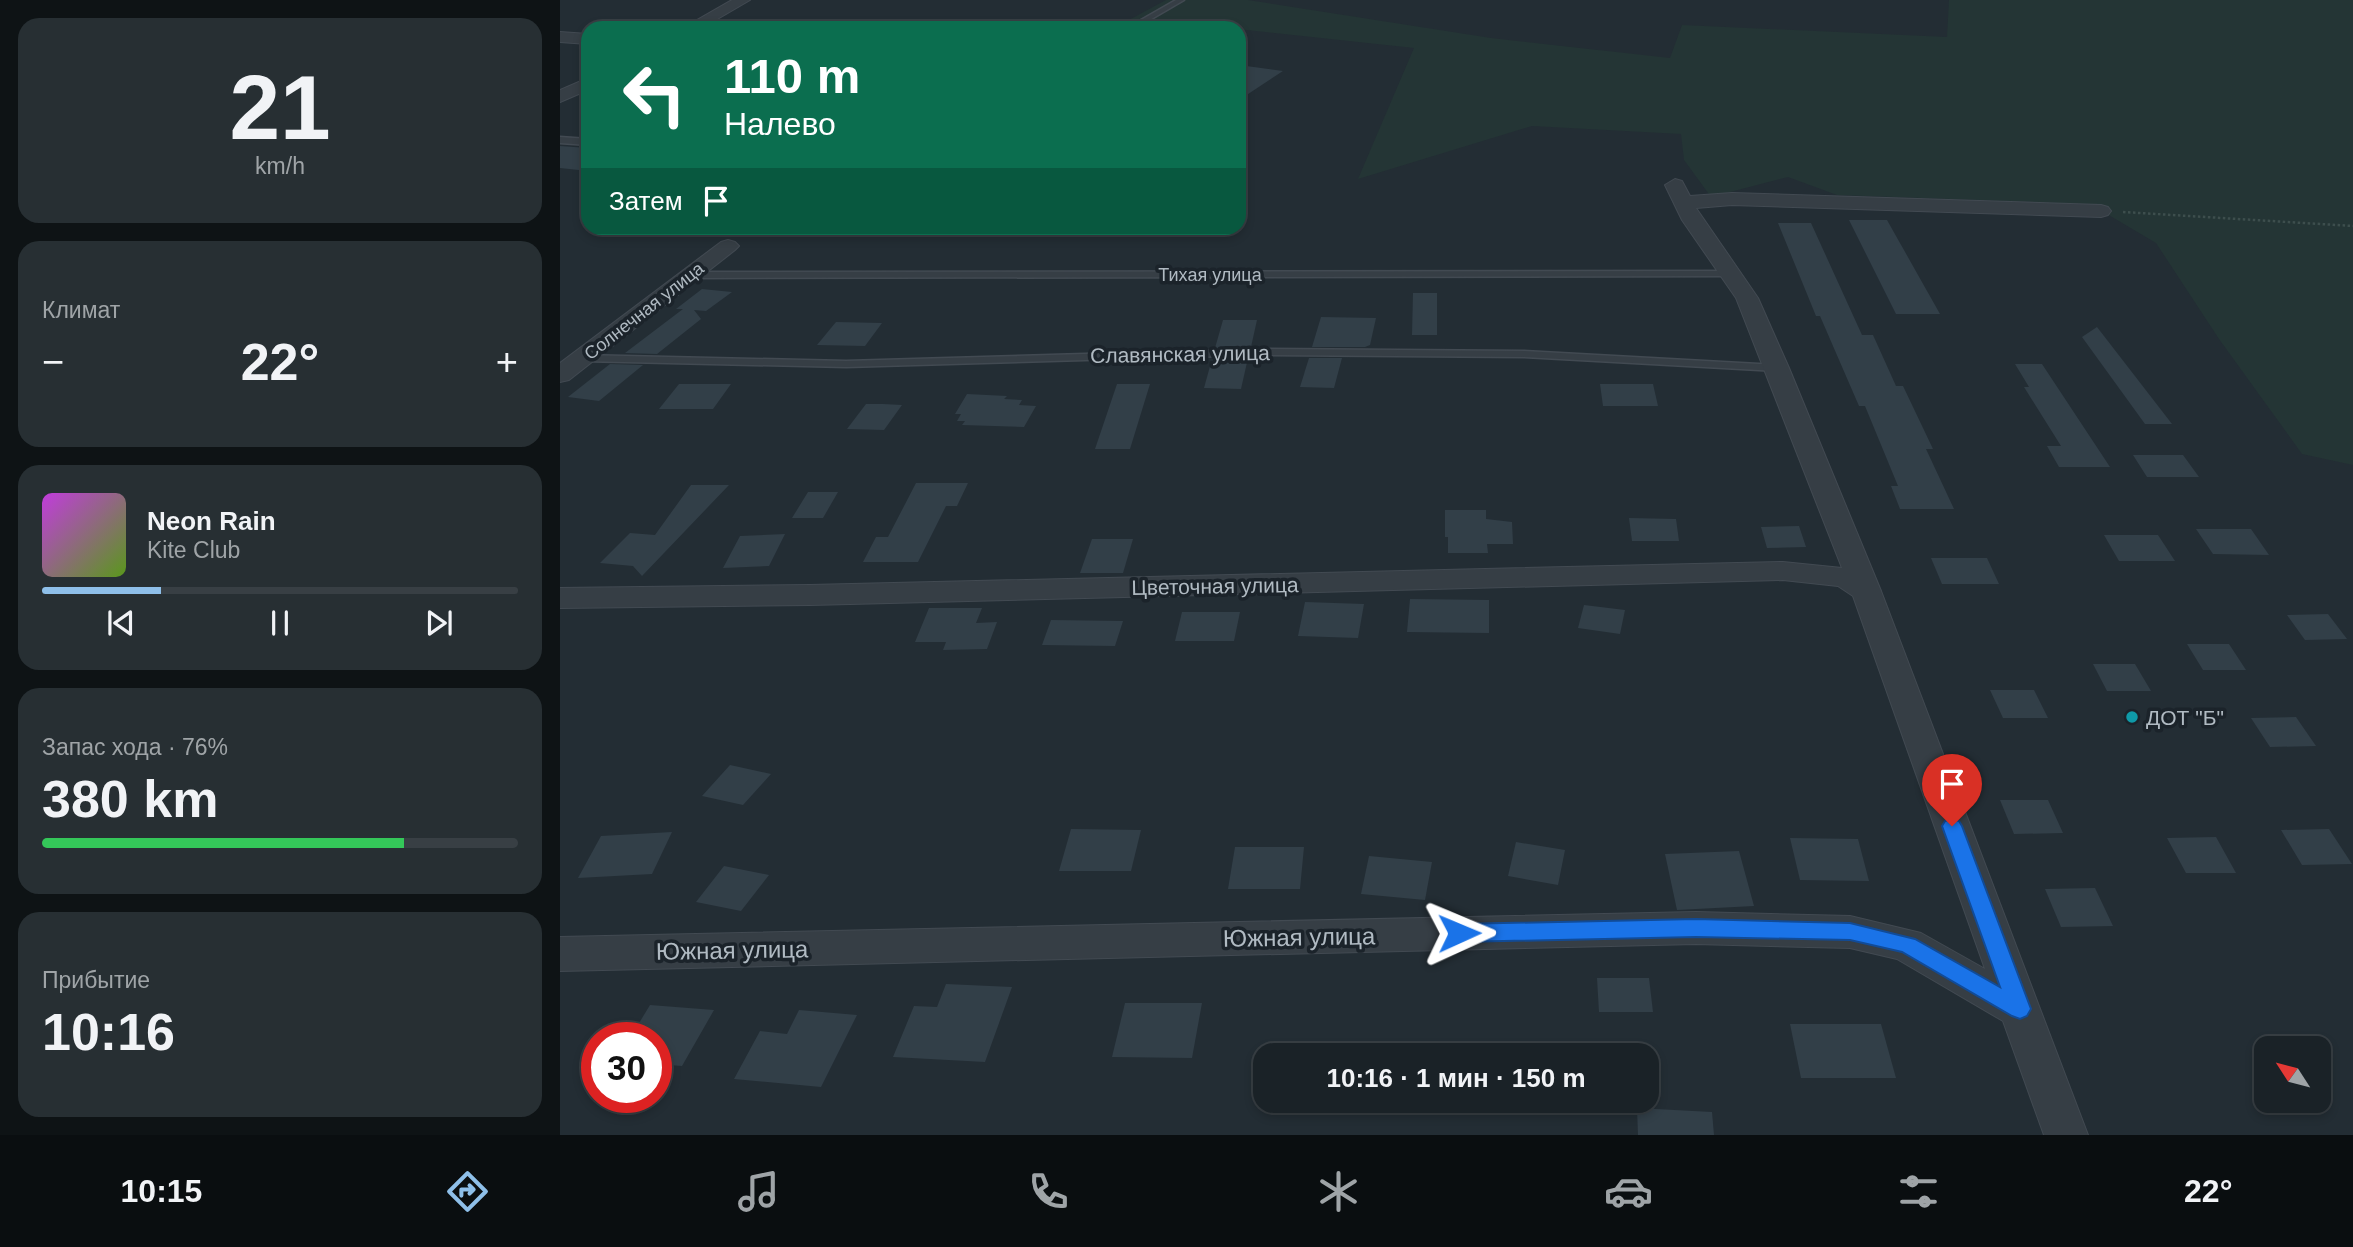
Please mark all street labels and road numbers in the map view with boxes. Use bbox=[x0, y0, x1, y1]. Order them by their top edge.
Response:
street label: Солнечная улица bbox=[580, 258, 708, 364]
street label: Тихая улица bbox=[1158, 265, 1263, 285]
street label: Славянская улица bbox=[1090, 341, 1270, 367]
street label: Цветочная улица bbox=[1131, 573, 1299, 599]
street label: Южная улица bbox=[1223, 922, 1376, 952]
street label: Южная улица bbox=[656, 935, 809, 965]

